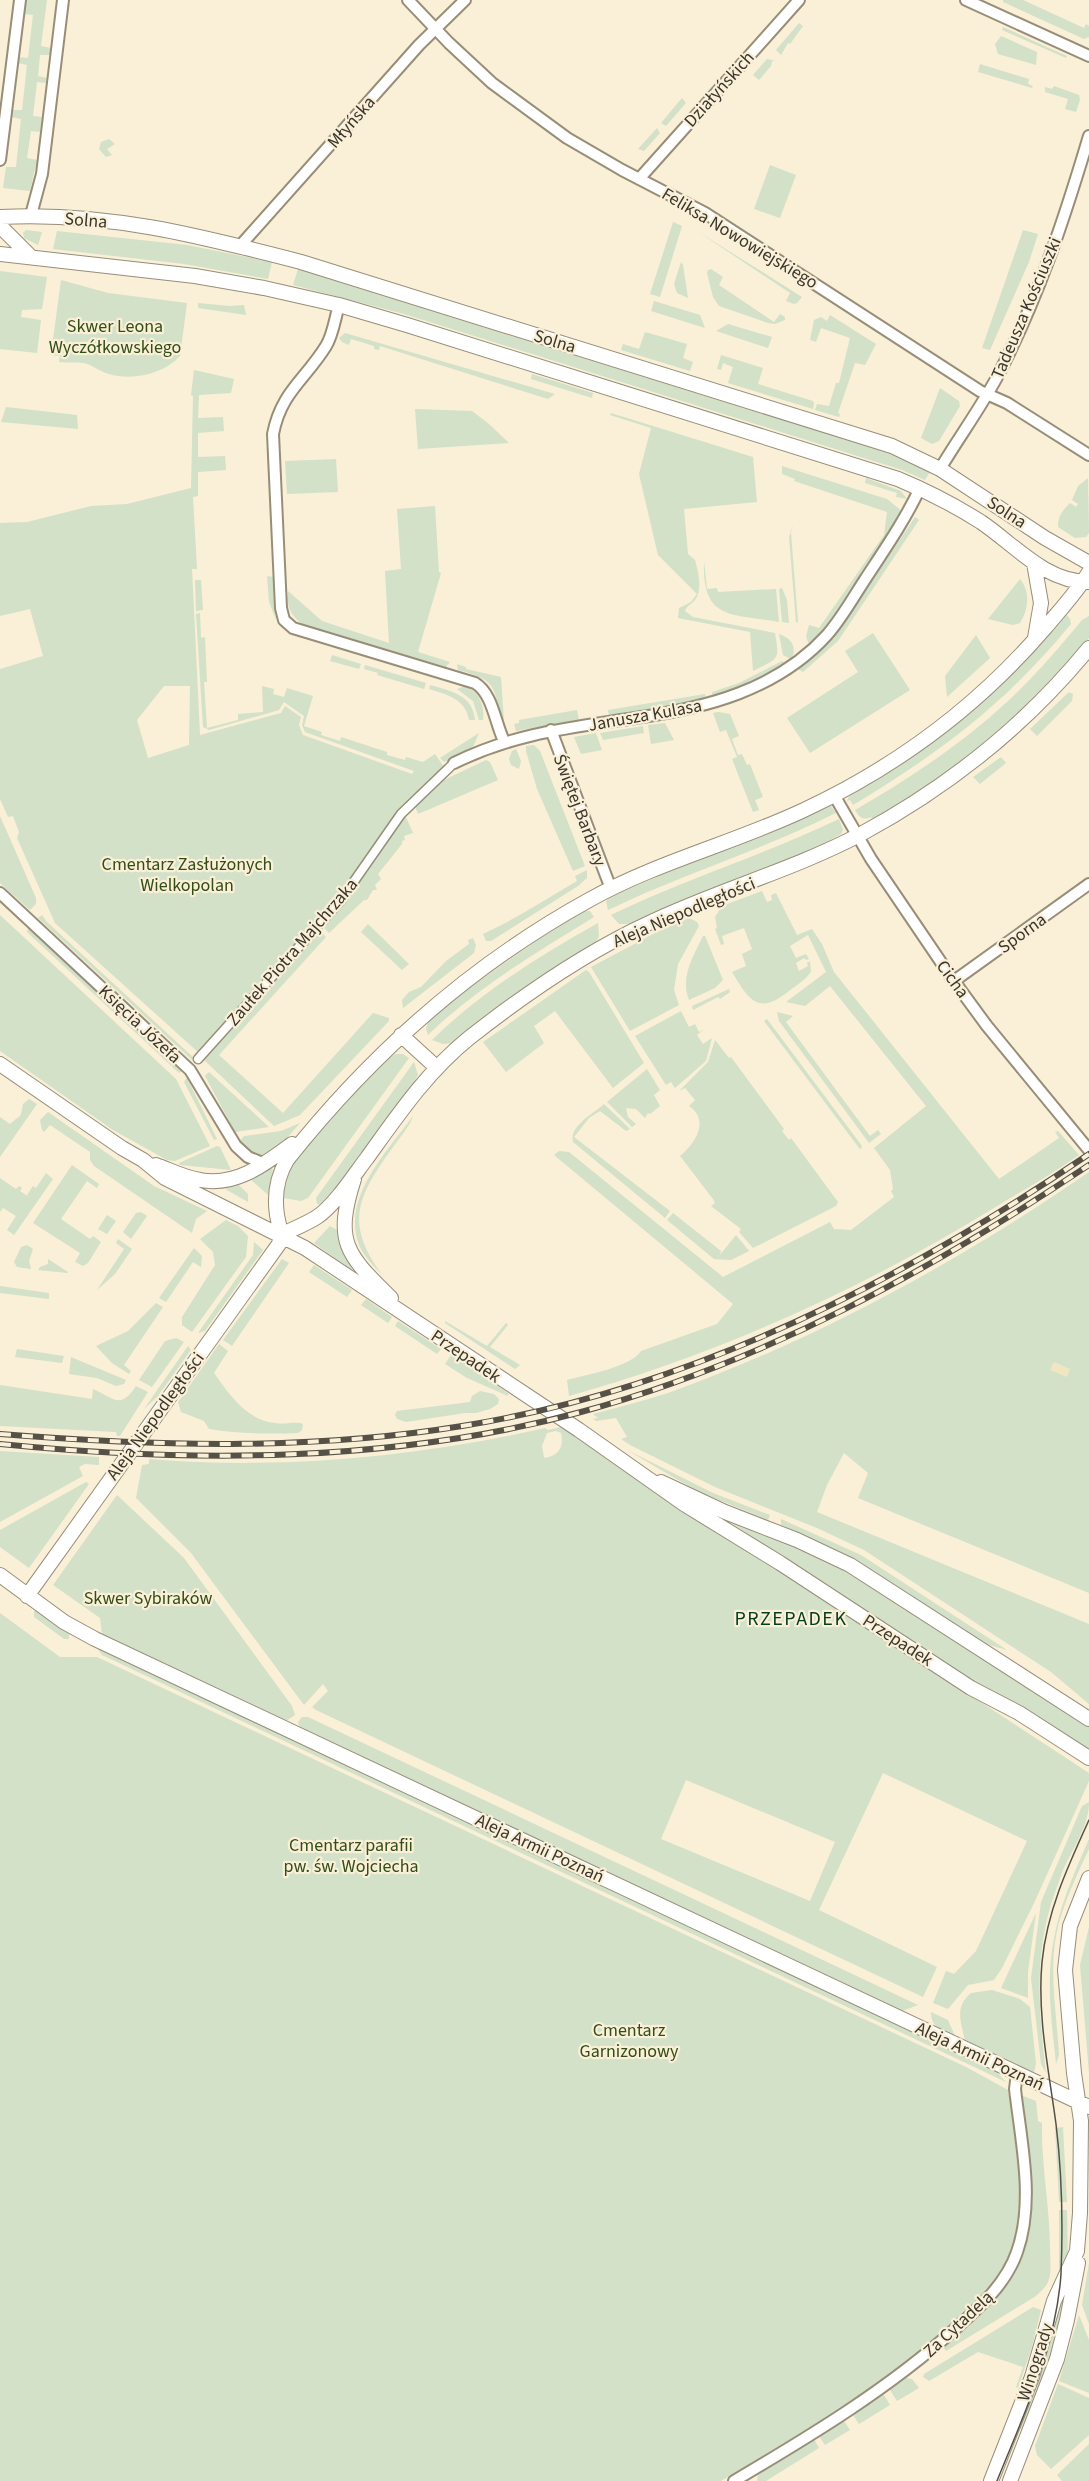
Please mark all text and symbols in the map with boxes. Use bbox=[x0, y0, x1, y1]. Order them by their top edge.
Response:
street label: Działyńskich bbox=[678, 46, 760, 133]
street label: Młyńska bbox=[322, 91, 381, 154]
street label: Feliksa Nowowiejskiego bbox=[657, 182, 823, 295]
street label: Solna bbox=[64, 206, 108, 235]
street label: Tadeusza Kościuszki bbox=[985, 233, 1068, 383]
park label: Skwer Leona Wyczółkowskiego bbox=[49, 314, 181, 360]
street label: Solna bbox=[531, 323, 579, 360]
street label: Solna bbox=[982, 490, 1032, 535]
street label: Janusza Kulasa bbox=[586, 693, 704, 738]
street label: Świętej Barbary bbox=[547, 750, 613, 870]
park label: Cmentarz Zasłużonych Wielkopolan bbox=[102, 852, 272, 898]
street label: Aleja Niepodległości bbox=[609, 871, 759, 954]
street label: Zaułek Piotra Majchrzaka bbox=[221, 873, 364, 1032]
street label: Sporna bbox=[993, 907, 1052, 960]
street label: Cicha bbox=[930, 955, 975, 1004]
street label: Księcia Józefa bbox=[93, 979, 187, 1069]
street label: Przepadek bbox=[426, 1324, 506, 1389]
street label: Aleja Niepodległości bbox=[100, 1347, 210, 1485]
park label: Skwer Sybiraków bbox=[84, 1586, 212, 1611]
district label: PRZEPADEK bbox=[735, 1605, 848, 1633]
street label: Przepadek bbox=[858, 1608, 938, 1673]
street label: Aleja Armii Poznań bbox=[471, 1808, 608, 1889]
park label: Cmentarz parafii pw. św. Wojciecha bbox=[283, 1833, 419, 1879]
street label: Aleja Armii Poznań bbox=[911, 2016, 1048, 2097]
park label: Cmentarz Garnizonowy bbox=[580, 2018, 679, 2064]
street label: Za Cytadelą bbox=[918, 2285, 999, 2363]
street label: Winogrady bbox=[1011, 2319, 1060, 2404]

